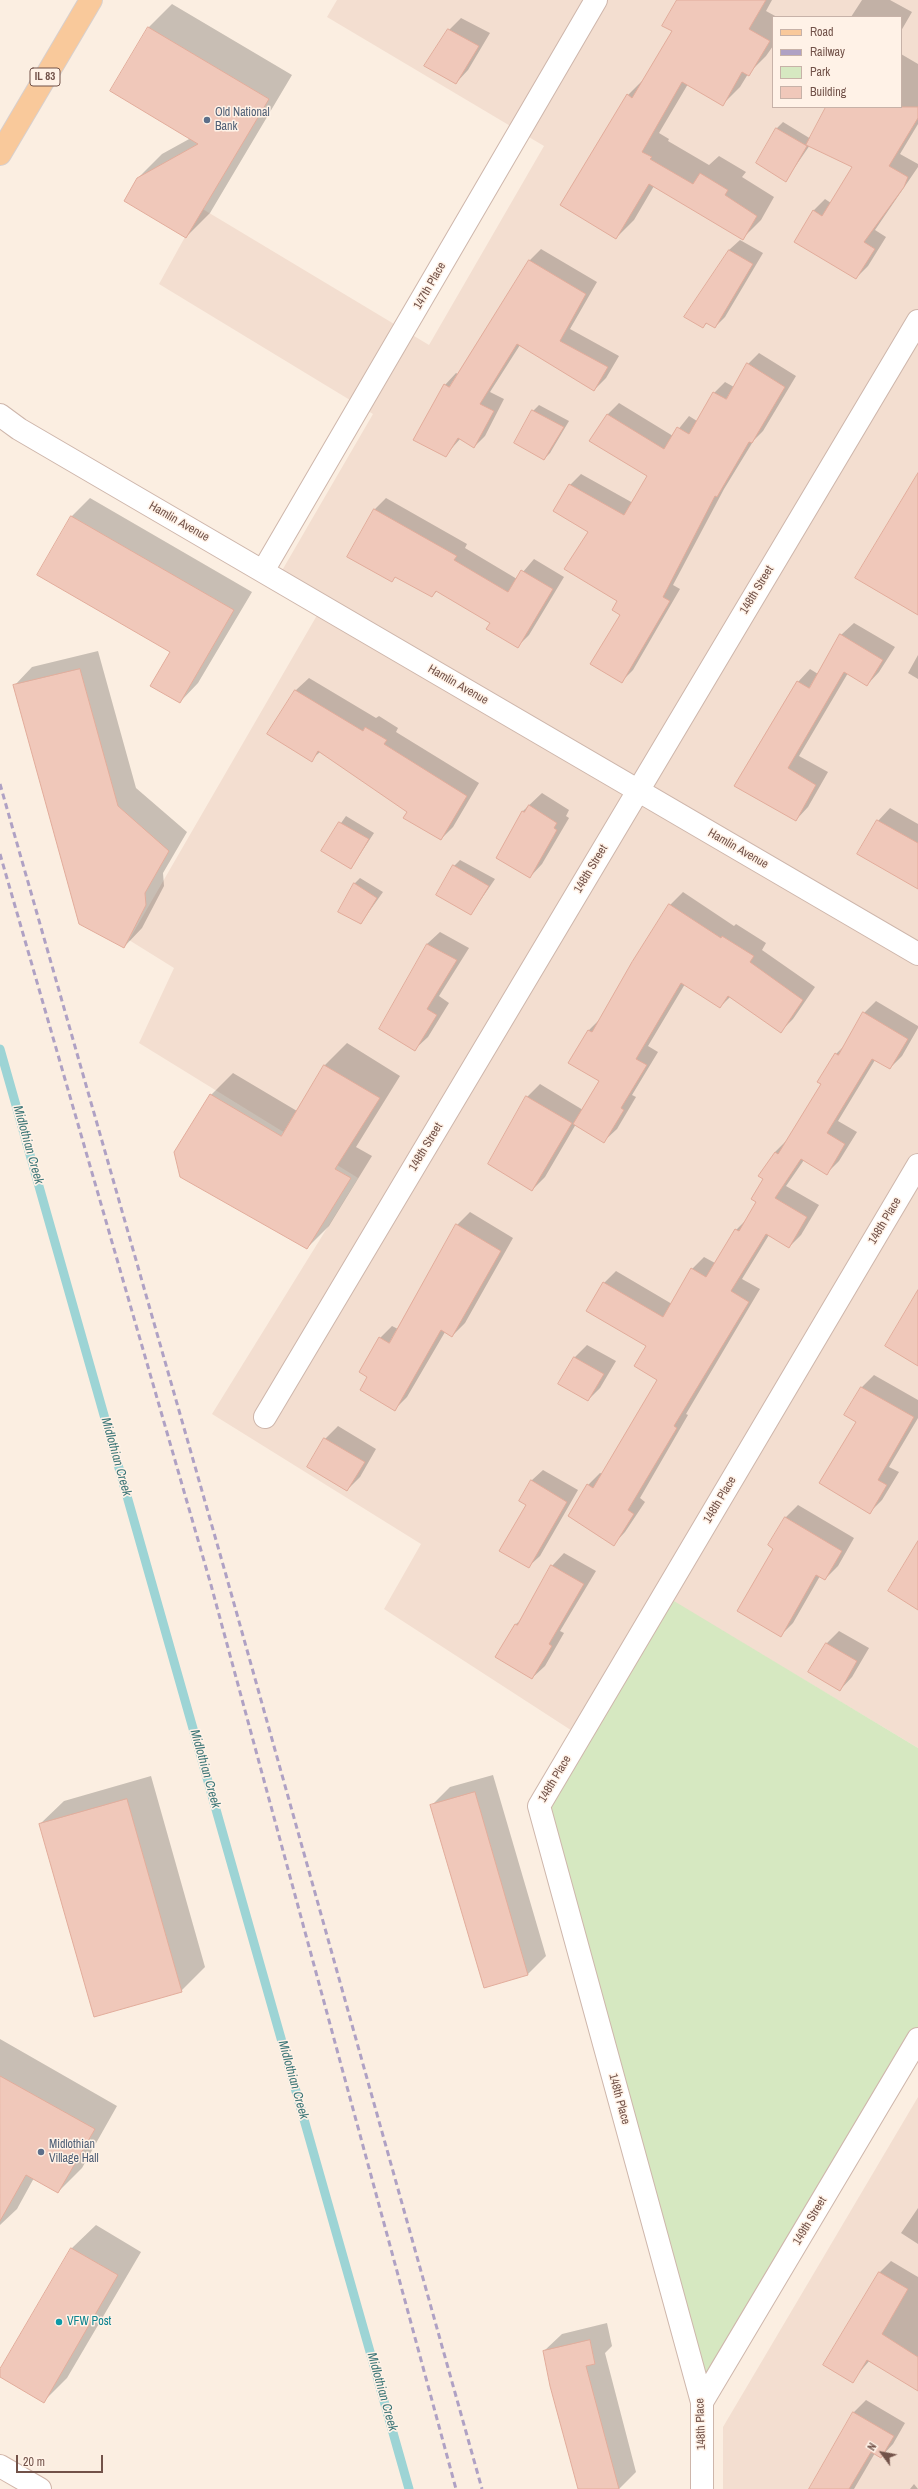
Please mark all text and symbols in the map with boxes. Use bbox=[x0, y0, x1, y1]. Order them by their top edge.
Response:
legend bbox=[772, 16, 902, 108]
text: Road bbox=[810, 24, 834, 40]
text: Railway bbox=[810, 44, 845, 60]
text: Park bbox=[810, 64, 830, 80]
road number: IL 83 bbox=[30, 68, 60, 86]
text: Building bbox=[810, 84, 846, 100]
place label: Old National Bank bbox=[215, 106, 270, 134]
marker: Old National Bank bbox=[202, 115, 212, 125]
street label: 147th Place bbox=[411, 260, 449, 312]
street label: Hamlin Avenue bbox=[146, 499, 212, 545]
street label: 148th Street bbox=[737, 563, 777, 617]
street label: Hamlin Avenue bbox=[425, 662, 491, 708]
street label: Hamlin Avenue bbox=[705, 826, 771, 872]
street label: 148th Street bbox=[571, 842, 611, 896]
water label: Midlothian Creek bbox=[9, 1104, 47, 1186]
street label: 148th Street bbox=[406, 1120, 446, 1174]
street label: 148th Place bbox=[865, 1195, 905, 1247]
water label: Midlothian Creek bbox=[97, 1416, 135, 1498]
street label: 148th Place bbox=[700, 1474, 740, 1526]
water label: Midlothian Creek bbox=[186, 1728, 224, 1810]
street label: 148th Place bbox=[535, 1753, 575, 1805]
water label: Midlothian Creek bbox=[274, 2039, 312, 2121]
street label: 148th Place bbox=[605, 2072, 633, 2126]
place label: Midlothian Village Hall bbox=[49, 2138, 99, 2166]
marker: Midlothian Village Hall bbox=[36, 2147, 46, 2157]
street label: 149th Street bbox=[790, 2194, 830, 2248]
place label: VFW Post bbox=[67, 2315, 111, 2329]
marker: VFW Post bbox=[54, 2317, 64, 2327]
water label: Midlothian Creek bbox=[363, 2351, 401, 2433]
street label: 148th Place bbox=[693, 2398, 709, 2450]
north arrow bbox=[862, 2433, 902, 2473]
text: N bbox=[864, 2440, 879, 2453]
scale bar bbox=[18, 2447, 105, 2473]
text: 20 m bbox=[23, 2454, 45, 2470]

